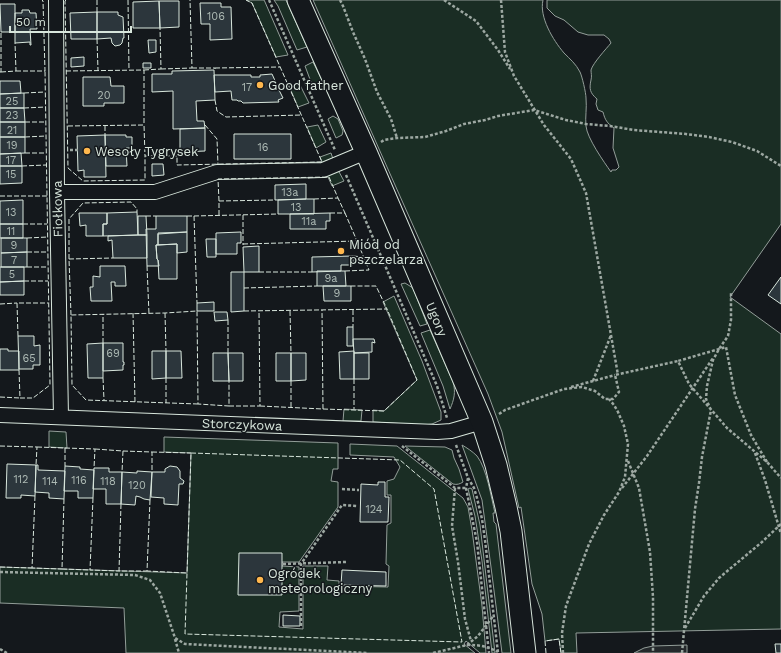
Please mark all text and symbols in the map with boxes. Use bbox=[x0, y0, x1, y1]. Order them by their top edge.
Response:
scale bar bbox=[10, 8, 131, 34]
house number: 106 bbox=[207, 10, 225, 23]
text: 50 m bbox=[16, 15, 46, 29]
place label: Good father bbox=[268, 78, 343, 93]
marker: Good father bbox=[255, 80, 265, 90]
house number: 17 bbox=[242, 81, 252, 94]
house number: 20 bbox=[97, 89, 111, 102]
house number: 25 bbox=[6, 95, 18, 108]
house number: 23 bbox=[6, 109, 18, 122]
house number: 21 bbox=[7, 124, 17, 137]
house number: 19 bbox=[6, 139, 18, 152]
house number: 16 bbox=[258, 141, 269, 154]
place label: Wesoły Tygrysek bbox=[95, 144, 199, 159]
marker: Wesoły Tygrysek bbox=[82, 146, 92, 156]
house number: 17 bbox=[6, 154, 16, 167]
house number: 15 bbox=[6, 168, 16, 181]
street label: Fiołkowa bbox=[49, 180, 65, 238]
house number: 13a bbox=[282, 186, 298, 199]
house number: 13 bbox=[291, 201, 301, 214]
house number: 13 bbox=[6, 206, 16, 219]
house number: 11a bbox=[302, 215, 316, 228]
house number: 11 bbox=[7, 225, 15, 238]
place label: Miód od pszczelarza bbox=[349, 237, 424, 267]
house number: 9 bbox=[11, 239, 18, 252]
marker: Miód od pszczelarza bbox=[336, 246, 346, 256]
house number: 7 bbox=[11, 254, 17, 267]
house number: 5 bbox=[9, 268, 15, 281]
house number: 9a bbox=[324, 272, 338, 285]
house number: 9 bbox=[334, 287, 341, 300]
street label: Ugory bbox=[423, 300, 451, 339]
house number: 69 bbox=[106, 347, 120, 360]
house number: 65 bbox=[22, 352, 36, 365]
street label: Storczykowa bbox=[202, 416, 283, 433]
house number: 112 bbox=[14, 473, 29, 486]
house number: 116 bbox=[71, 474, 87, 487]
house number: 114 bbox=[42, 475, 58, 488]
house number: 118 bbox=[100, 475, 116, 488]
house number: 120 bbox=[128, 479, 146, 492]
house number: 124 bbox=[365, 503, 383, 516]
place label: Ogródek meteorologiczny bbox=[268, 566, 373, 596]
marker: Ogródek meteorologiczny bbox=[255, 575, 265, 585]

